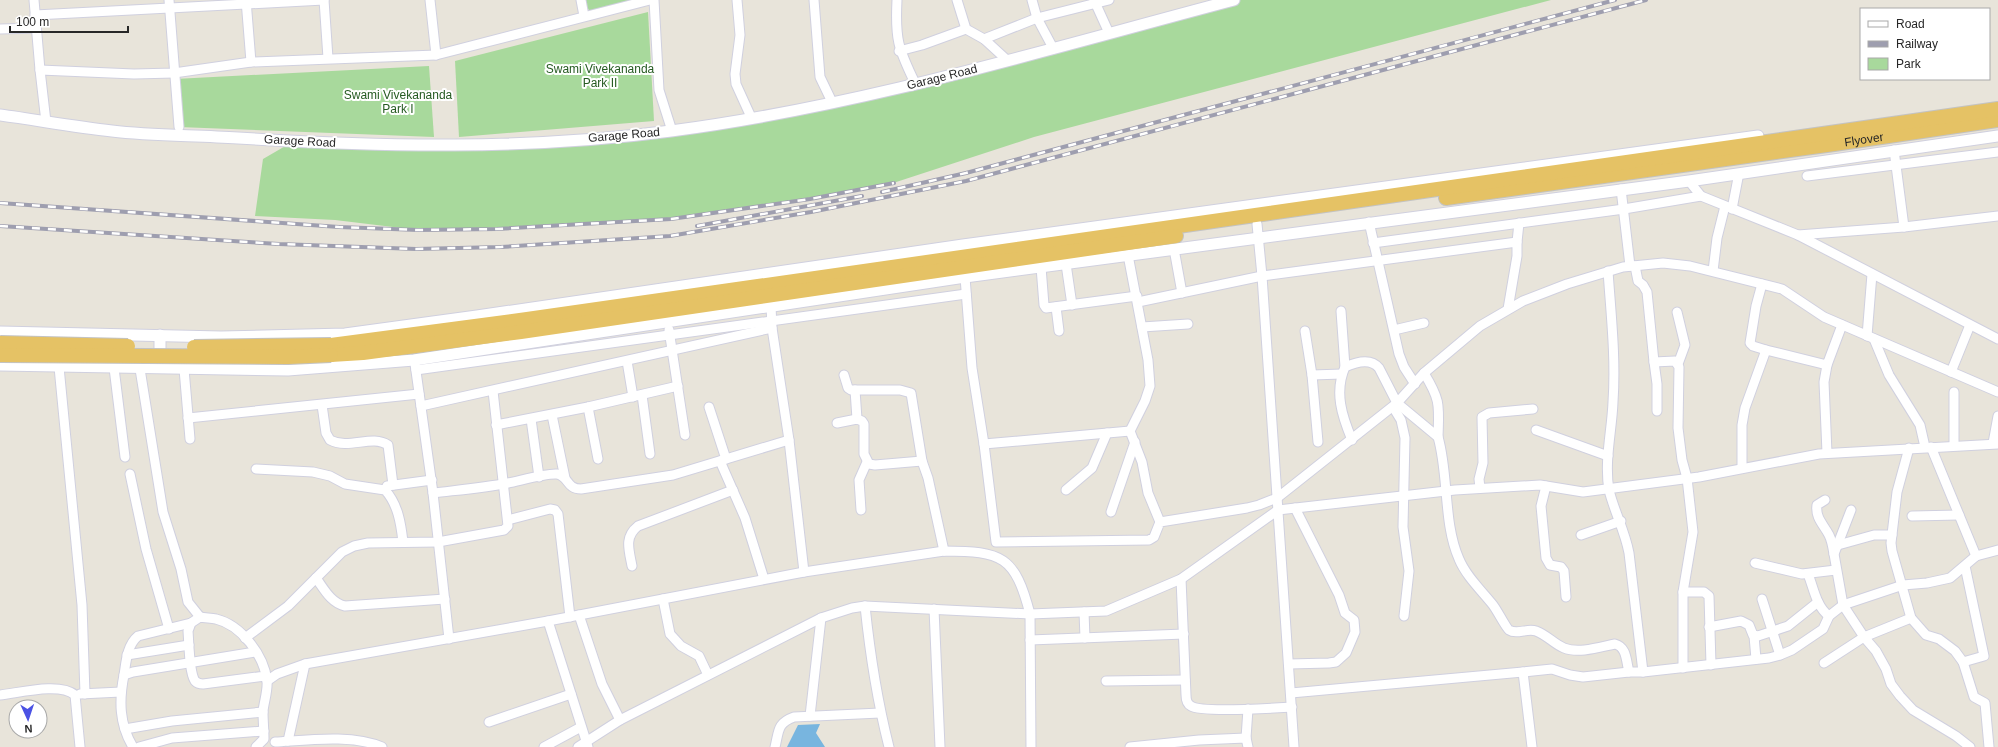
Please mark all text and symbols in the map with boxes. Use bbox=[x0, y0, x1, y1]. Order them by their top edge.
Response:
scale bar bbox=[10, 8, 128, 34]
legend bbox=[1860, 8, 1990, 80]
text: 100 m bbox=[16, 15, 49, 29]
text: Road bbox=[1896, 17, 1925, 31]
text: Railway bbox=[1896, 37, 1938, 51]
text: Park bbox=[1896, 57, 1922, 71]
street label: Garage Road bbox=[905, 61, 979, 93]
park label: Swami Vivekananda Park II bbox=[546, 62, 655, 90]
park label: Swami Vivekananda Park I bbox=[344, 88, 453, 116]
street label: Garage Road bbox=[588, 125, 660, 145]
street label: Flyover bbox=[1843, 130, 1884, 149]
street label: Garage Road bbox=[264, 132, 336, 150]
north arrow bbox=[8, 699, 48, 739]
text: N bbox=[24, 723, 33, 735]

